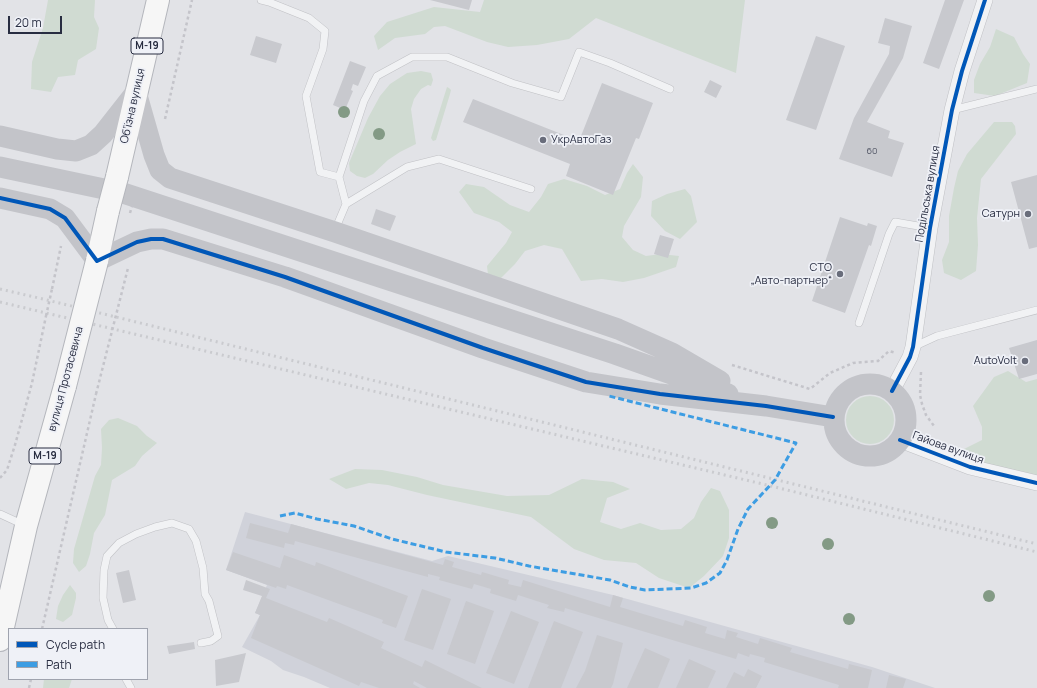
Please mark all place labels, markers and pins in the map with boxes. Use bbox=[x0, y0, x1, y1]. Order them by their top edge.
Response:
place label: УкрАвтоГаз bbox=[551, 133, 611, 147]
marker: УкрАвтоГаз bbox=[538, 135, 548, 145]
place label: Сатурн bbox=[982, 207, 1020, 221]
marker: Сатурн bbox=[1023, 209, 1033, 219]
place label: СТО „Авто-партнер“ bbox=[750, 261, 832, 287]
marker: СТО „Авто-партнер“ bbox=[835, 269, 845, 279]
place label: AutoVolt bbox=[974, 354, 1017, 368]
marker: AutoVolt bbox=[1020, 356, 1030, 366]

